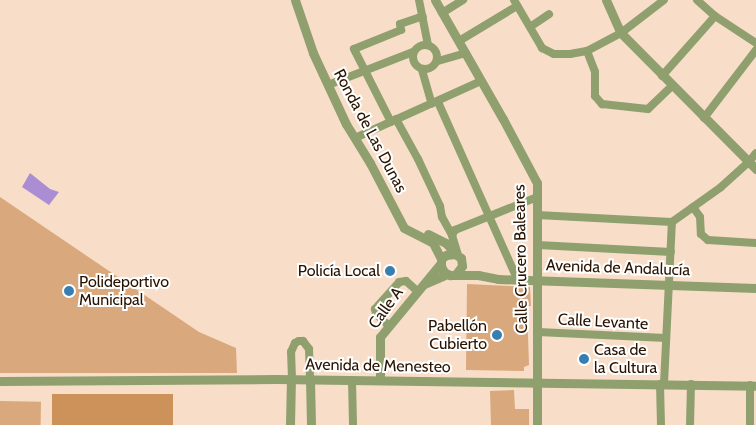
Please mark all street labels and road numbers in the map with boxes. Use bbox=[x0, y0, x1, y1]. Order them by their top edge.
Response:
street label: Ronda de Las Dunas bbox=[329, 66, 411, 196]
street label: Calle Crucero Baleares bbox=[510, 184, 532, 334]
street label: Avenida de Andalucía bbox=[546, 256, 690, 280]
street label: Calle A bbox=[365, 283, 407, 333]
street label: Calle Levante bbox=[557, 310, 649, 334]
street label: Avenida de Menesteo bbox=[305, 355, 451, 377]

